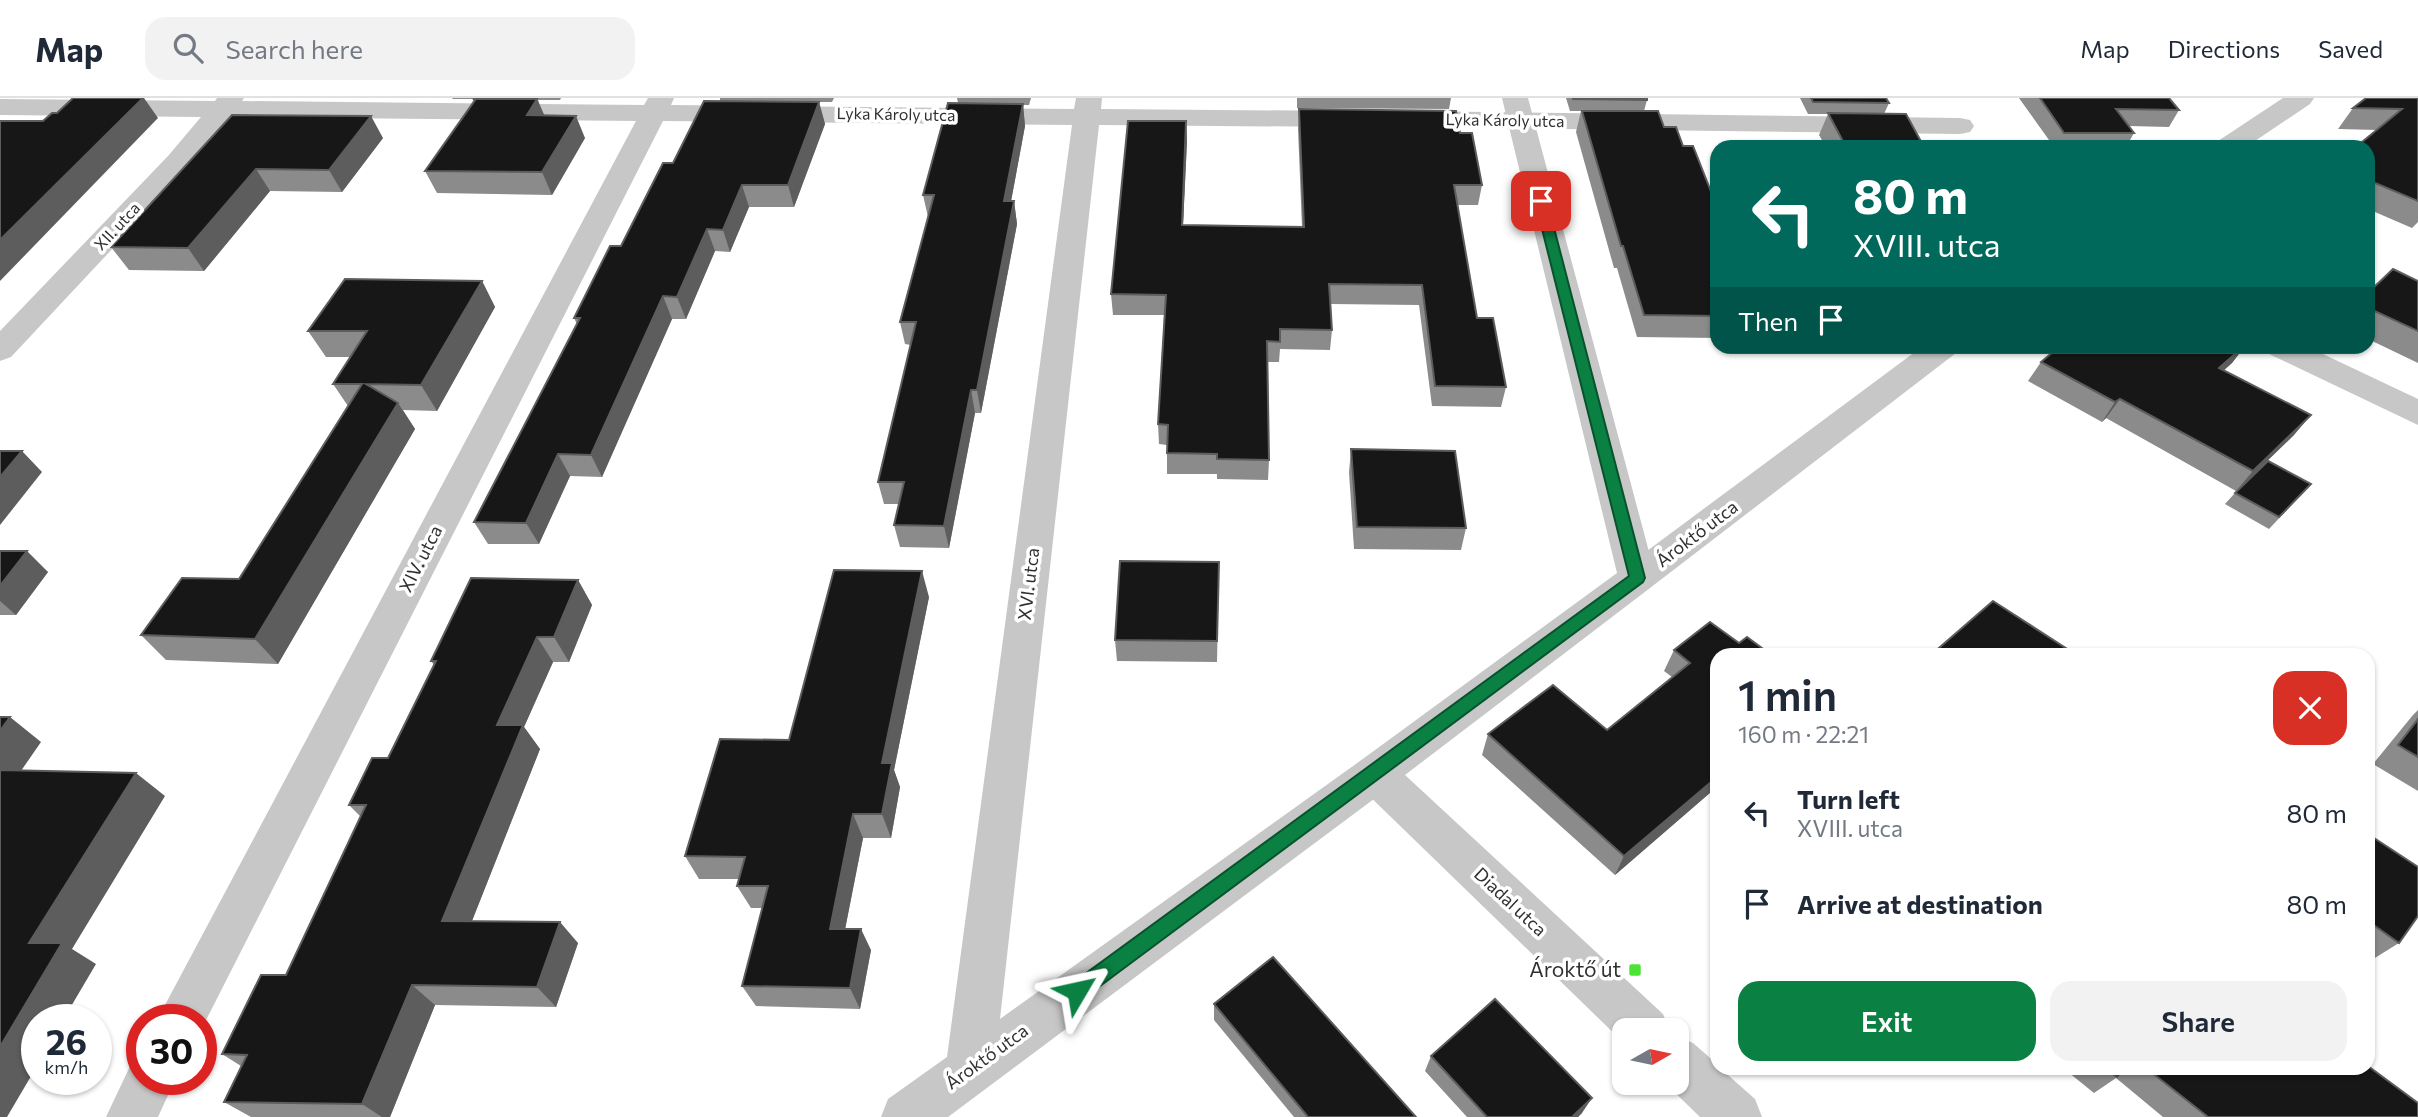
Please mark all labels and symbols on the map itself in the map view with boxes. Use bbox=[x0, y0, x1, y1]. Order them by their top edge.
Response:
street label: Lyka Károly utca bbox=[836, 103, 956, 124]
street label: Lyka Károly utca bbox=[1445, 109, 1565, 130]
pin bbox=[1511, 171, 1571, 231]
street label: XII. utca bbox=[90, 198, 143, 253]
street label: Ároktő utca bbox=[1651, 495, 1742, 571]
street label: XIV. utca bbox=[394, 522, 446, 596]
street label: XVI. utca bbox=[1013, 546, 1043, 621]
street label: Diadal utca bbox=[1470, 862, 1551, 940]
position arrow bbox=[1040, 954, 1114, 1028]
place label: Ároktő út bbox=[1529, 956, 1621, 981]
marker: Ároktő út bbox=[1627, 962, 1643, 978]
speed limit sign: 30 bbox=[126, 1004, 217, 1095]
north arrow bbox=[1612, 1018, 1689, 1096]
street label: Ároktő utca bbox=[941, 1019, 1032, 1094]

